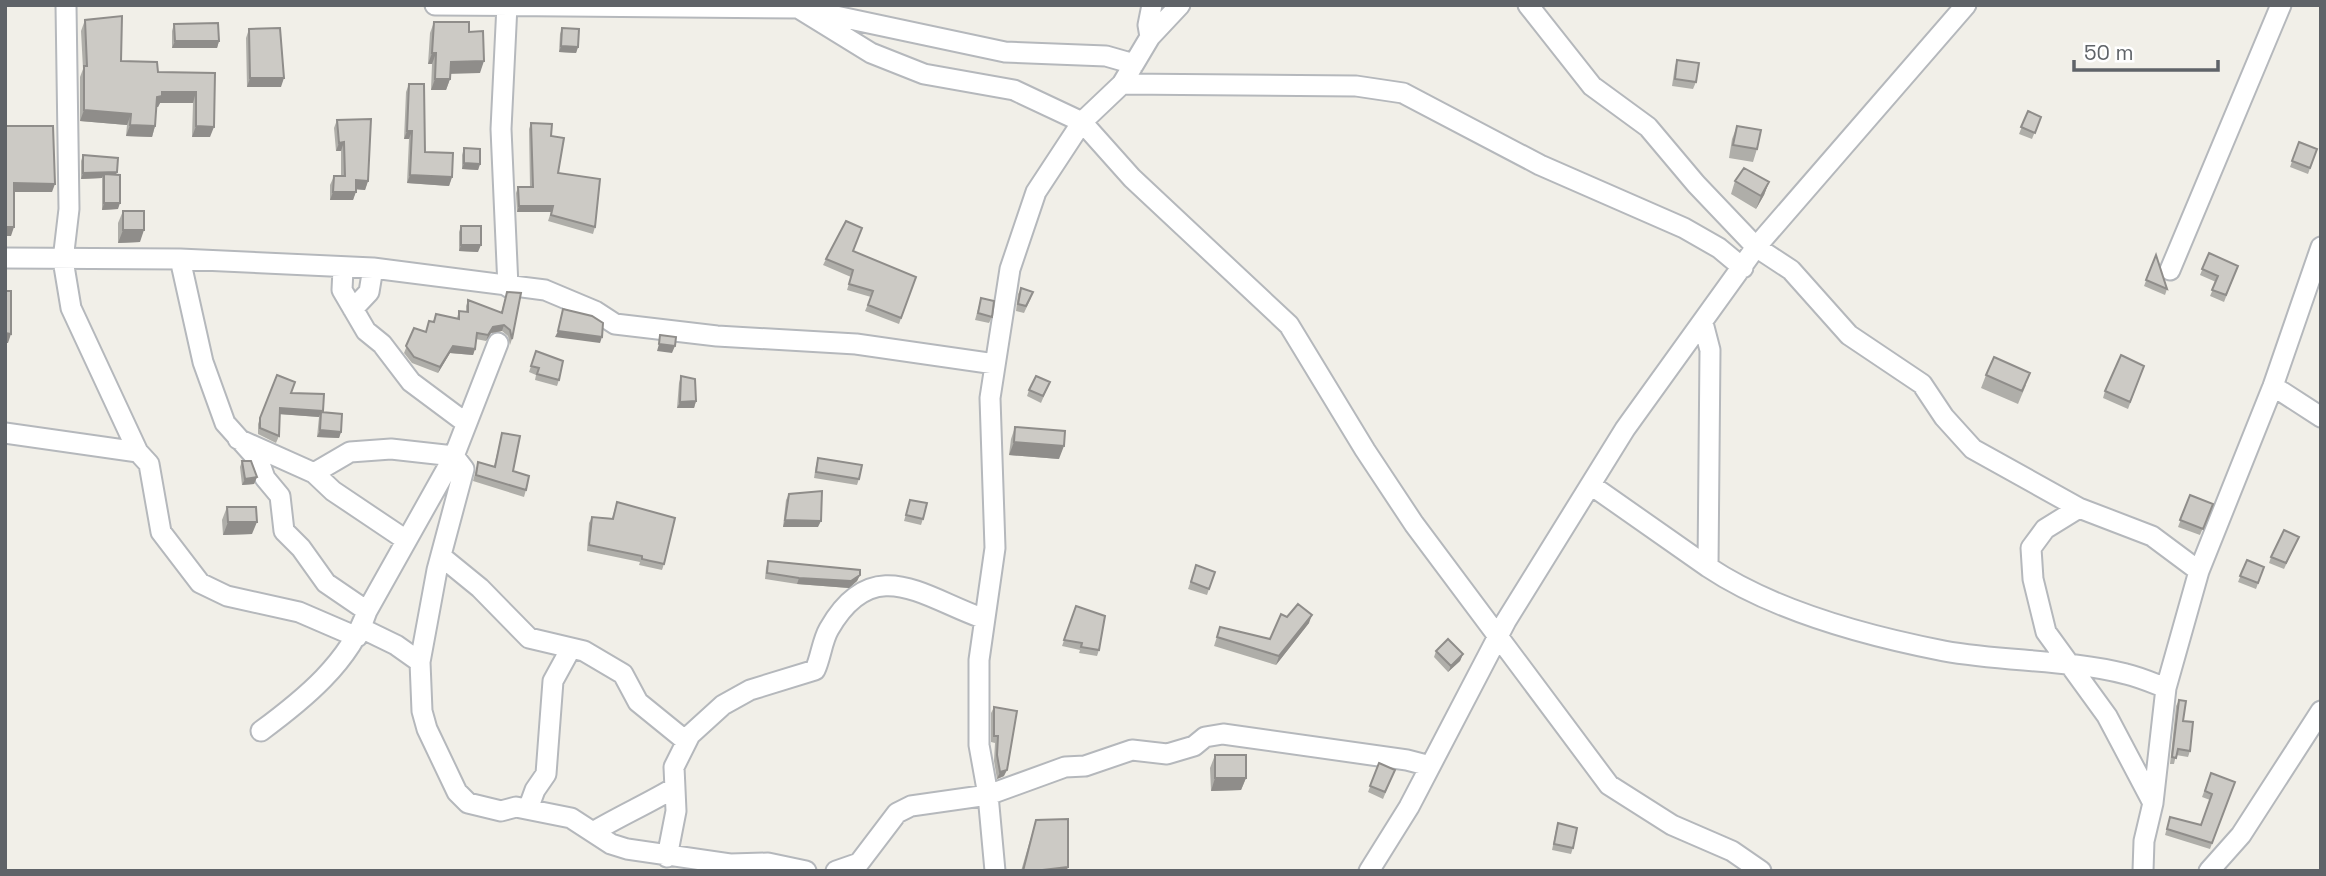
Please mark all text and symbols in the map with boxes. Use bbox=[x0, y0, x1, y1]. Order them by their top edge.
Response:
scale bar bbox=[2074, 28, 2218, 72]
text: 50 m bbox=[2084, 39, 2134, 66]

